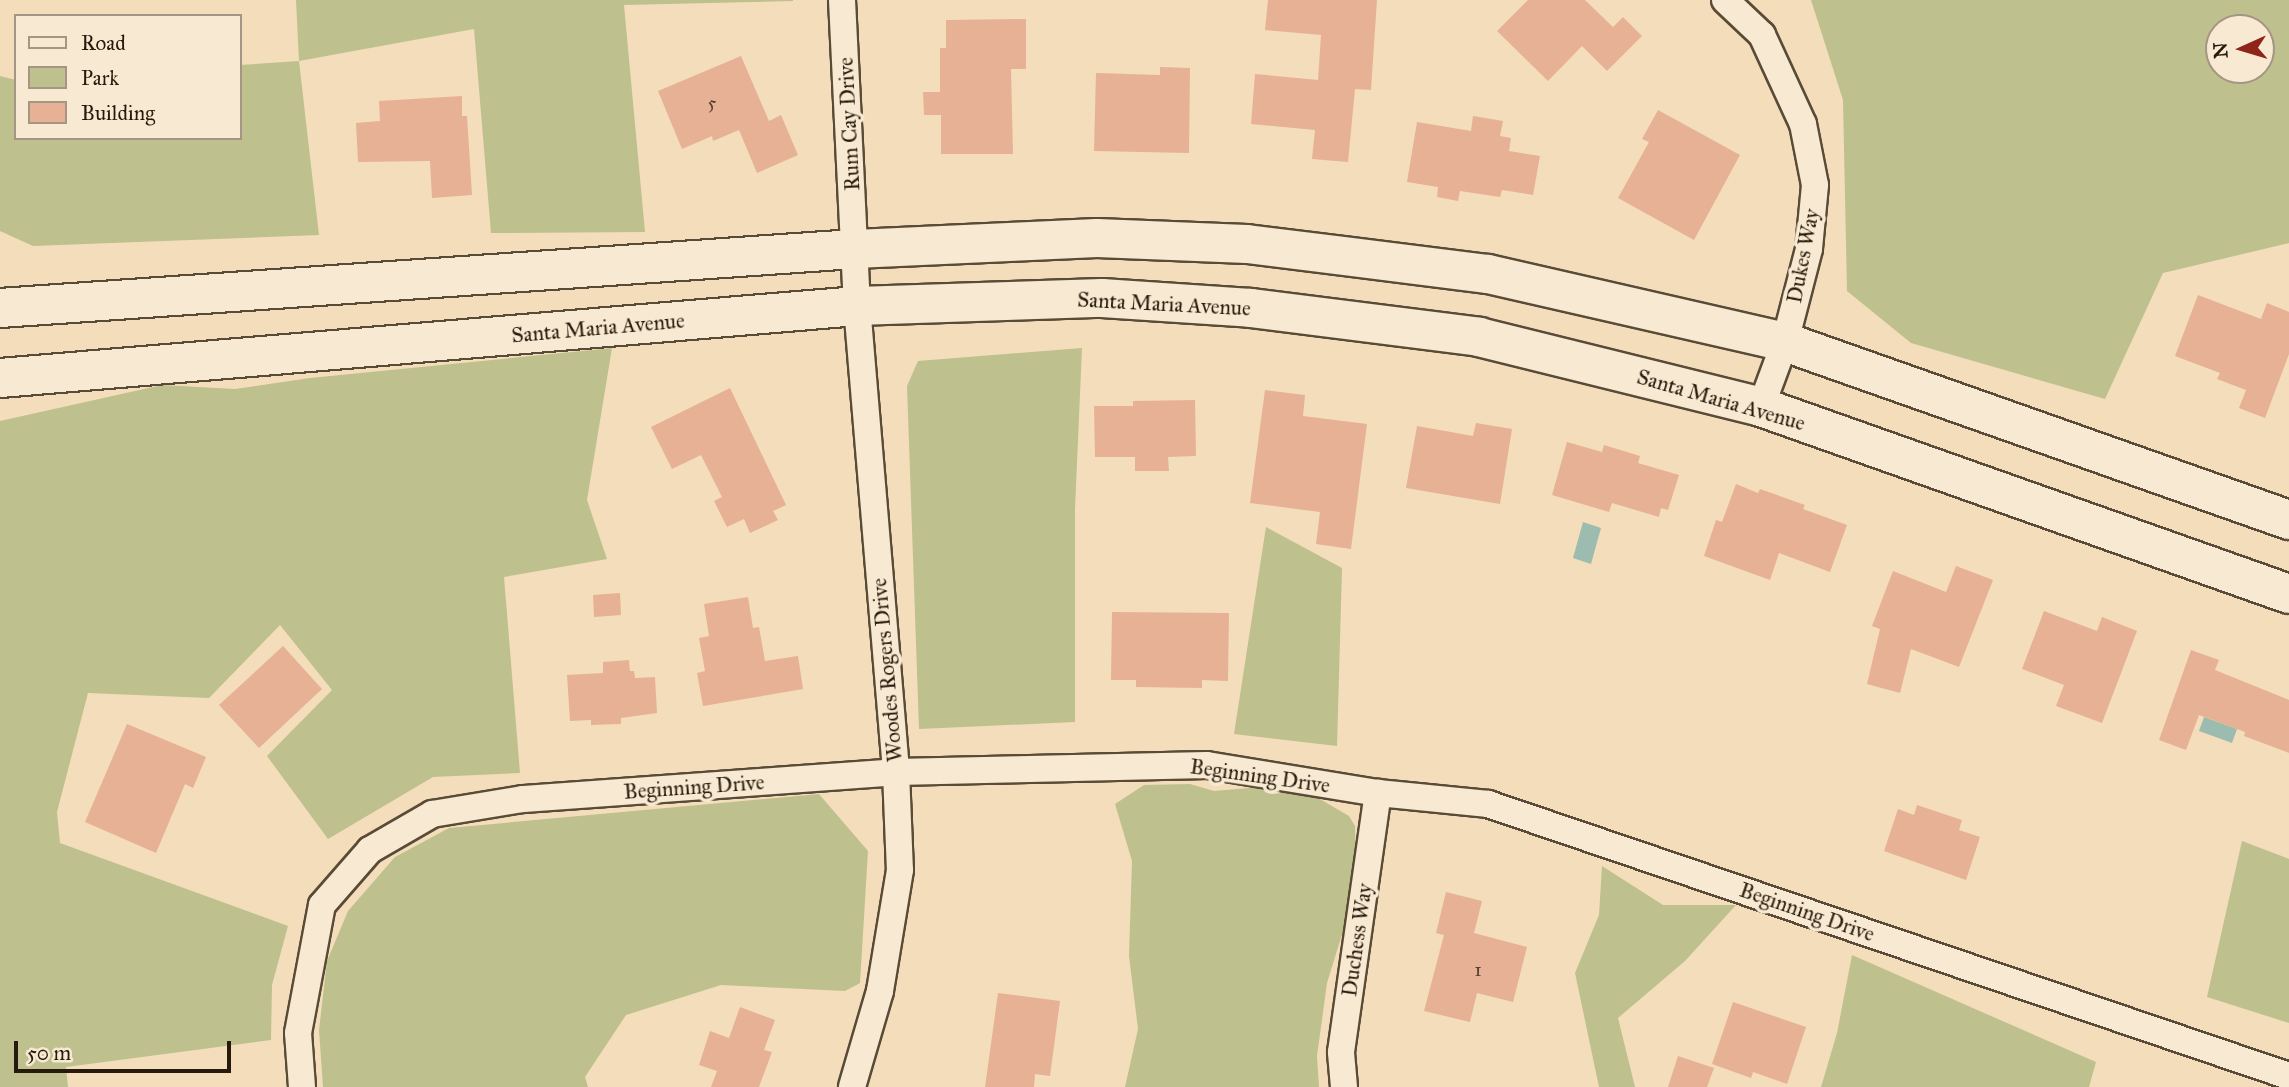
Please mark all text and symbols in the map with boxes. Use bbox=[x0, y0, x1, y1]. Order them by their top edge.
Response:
legend bbox=[14, 14, 242, 140]
north arrow bbox=[2205, 14, 2275, 84]
text: Road bbox=[81, 30, 126, 56]
text: N bbox=[2209, 42, 2233, 59]
street label: Rum Cay Drive bbox=[833, 57, 865, 191]
text: Park bbox=[81, 65, 119, 91]
house number: 5 bbox=[708, 92, 716, 114]
text: Building bbox=[81, 100, 155, 126]
street label: Dukes Way bbox=[1782, 207, 1824, 305]
street label: Santa Maria Avenue bbox=[1077, 287, 1251, 321]
street label: Santa Maria Avenue bbox=[510, 308, 686, 348]
street label: Santa Maria Avenue bbox=[1634, 364, 1808, 436]
street label: Woodes Rogers Drive bbox=[866, 577, 908, 763]
street label: Beginning Drive bbox=[1188, 754, 1332, 798]
street label: Beginning Drive bbox=[623, 770, 765, 804]
street label: Beginning Drive bbox=[1736, 877, 1878, 947]
street label: Duchess Way bbox=[1337, 882, 1377, 998]
house number: 1 bbox=[1474, 959, 1482, 981]
scale bar bbox=[18, 1028, 234, 1072]
text: 50 m bbox=[27, 1040, 71, 1066]

